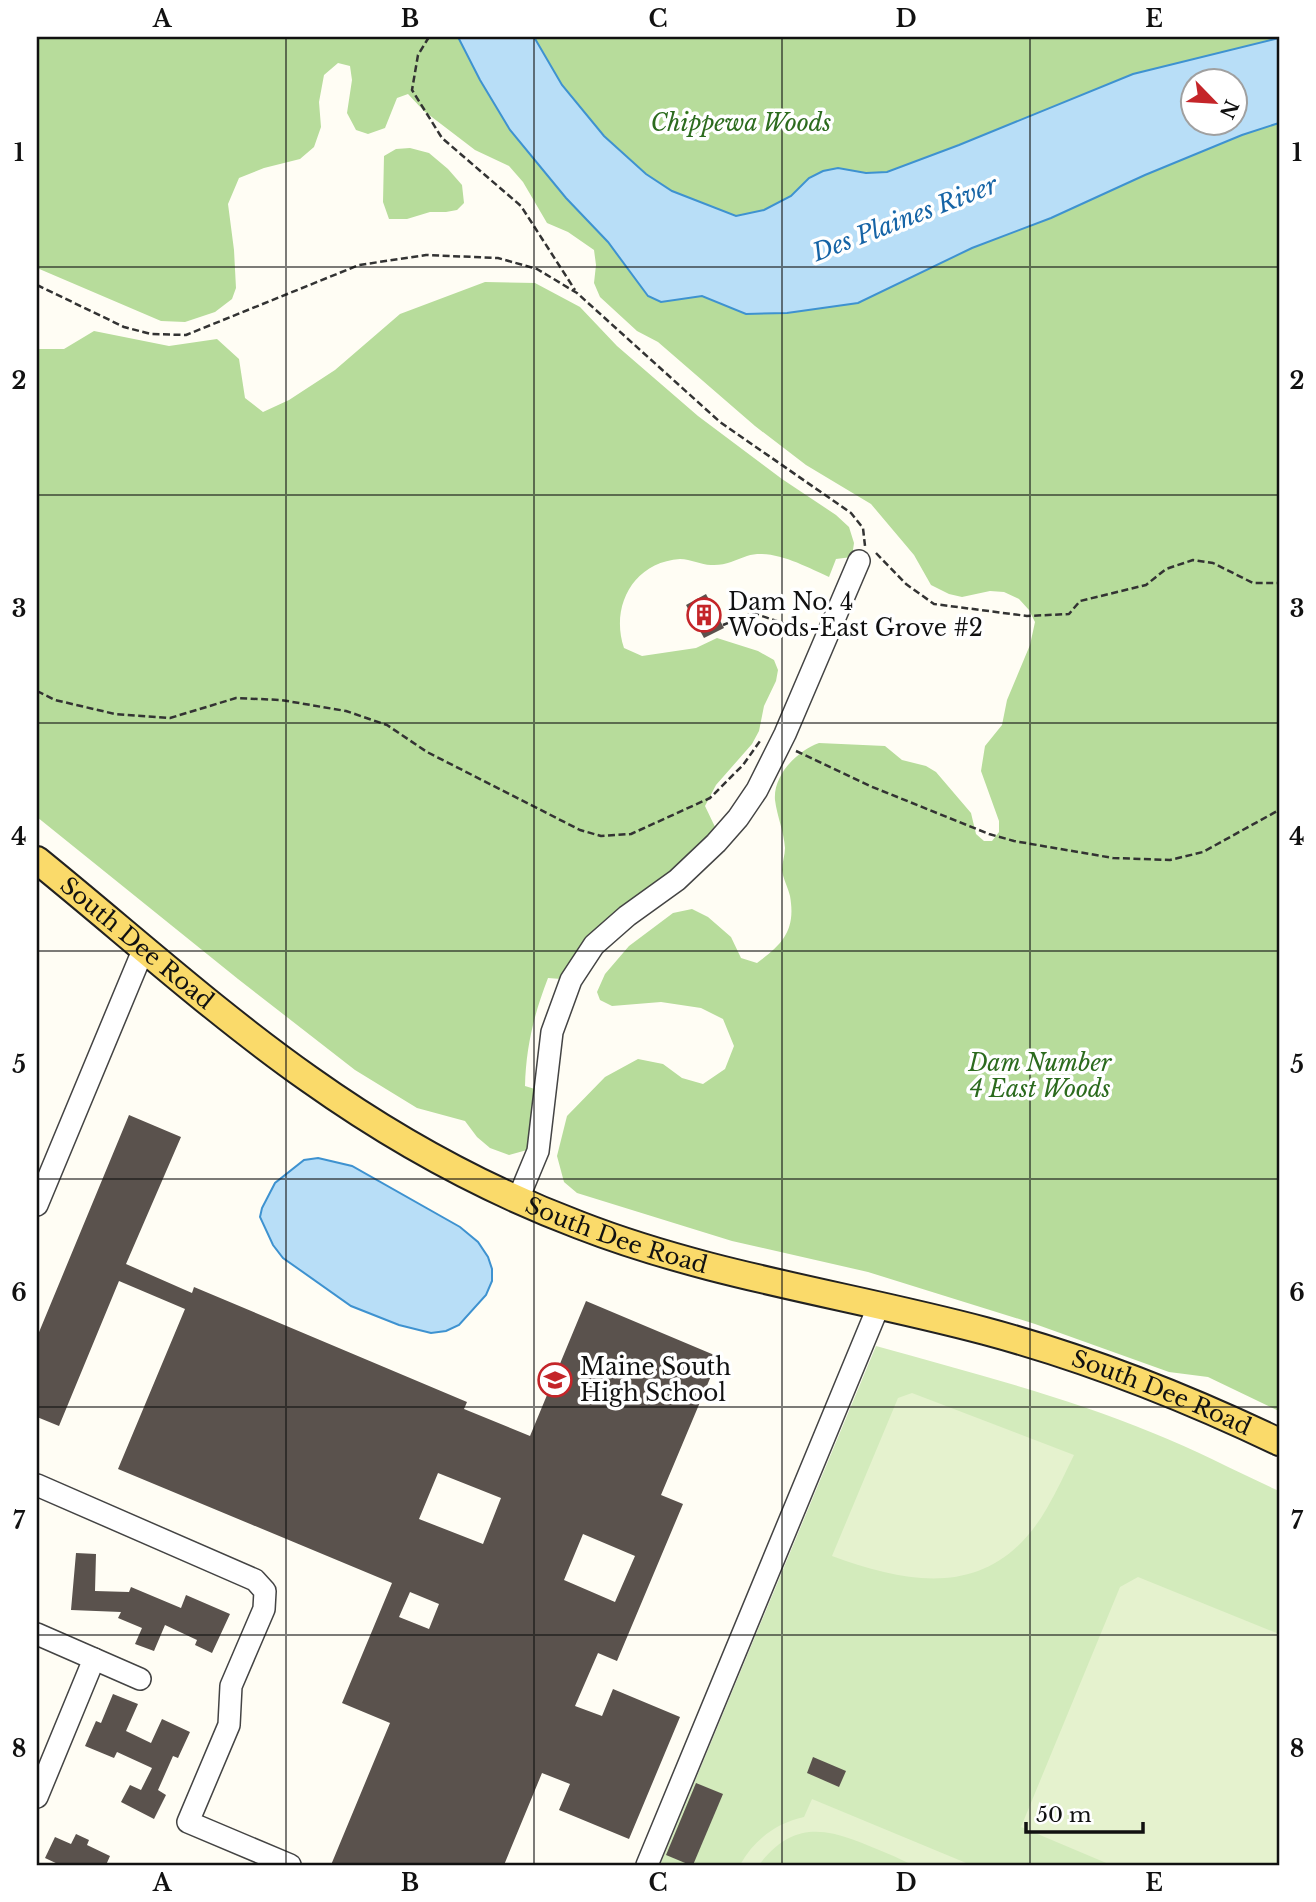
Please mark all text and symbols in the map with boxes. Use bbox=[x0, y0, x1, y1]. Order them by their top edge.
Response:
text: A bbox=[152, 5, 173, 33]
text: B bbox=[401, 5, 419, 33]
text: C bbox=[649, 5, 667, 33]
text: D bbox=[895, 5, 917, 33]
text: E bbox=[1145, 5, 1163, 33]
north arrow bbox=[1180, 66, 1250, 136]
text: N bbox=[1215, 96, 1243, 122]
park label: Chippewa Woods bbox=[651, 109, 832, 137]
text: 1 bbox=[14, 139, 24, 167]
text: 1 bbox=[1292, 139, 1302, 167]
water label: Des Plaines River bbox=[807, 170, 1002, 267]
text: 2 bbox=[12, 367, 26, 395]
text: 2 bbox=[1290, 367, 1304, 395]
place label: Dam No. 4 Woods-East Grove #2 bbox=[727, 588, 983, 642]
text: 3 bbox=[12, 595, 26, 623]
text: 3 bbox=[1290, 595, 1304, 623]
building icon: Dam No. 4 Woods-East Grove #2 bbox=[685, 596, 723, 634]
text: 4 bbox=[11, 823, 27, 851]
text: 4 bbox=[1289, 823, 1305, 851]
street label: South Dee Road bbox=[55, 871, 219, 1015]
park label: Dam Number 4 East Woods bbox=[968, 1049, 1113, 1103]
text: 5 bbox=[12, 1051, 26, 1079]
text: 5 bbox=[1290, 1051, 1304, 1079]
street label: South Dee Road bbox=[521, 1191, 711, 1279]
text: 6 bbox=[11, 1279, 27, 1307]
text: 6 bbox=[1289, 1279, 1305, 1307]
street label: South Dee Road bbox=[1068, 1344, 1256, 1441]
place label: Maine South High School bbox=[580, 1353, 731, 1407]
school or university icon: Maine South High School bbox=[536, 1361, 574, 1399]
text: 7 bbox=[13, 1507, 26, 1535]
text: 7 bbox=[1291, 1507, 1304, 1535]
text: 8 bbox=[12, 1735, 26, 1763]
text: 8 bbox=[1290, 1735, 1304, 1763]
scale bar bbox=[1026, 1790, 1143, 1834]
text: 50 m bbox=[1036, 1802, 1092, 1828]
text: A bbox=[152, 1869, 173, 1897]
text: B bbox=[401, 1869, 419, 1897]
text: C bbox=[649, 1869, 667, 1897]
text: D bbox=[895, 1869, 917, 1897]
text: E bbox=[1145, 1869, 1163, 1897]

